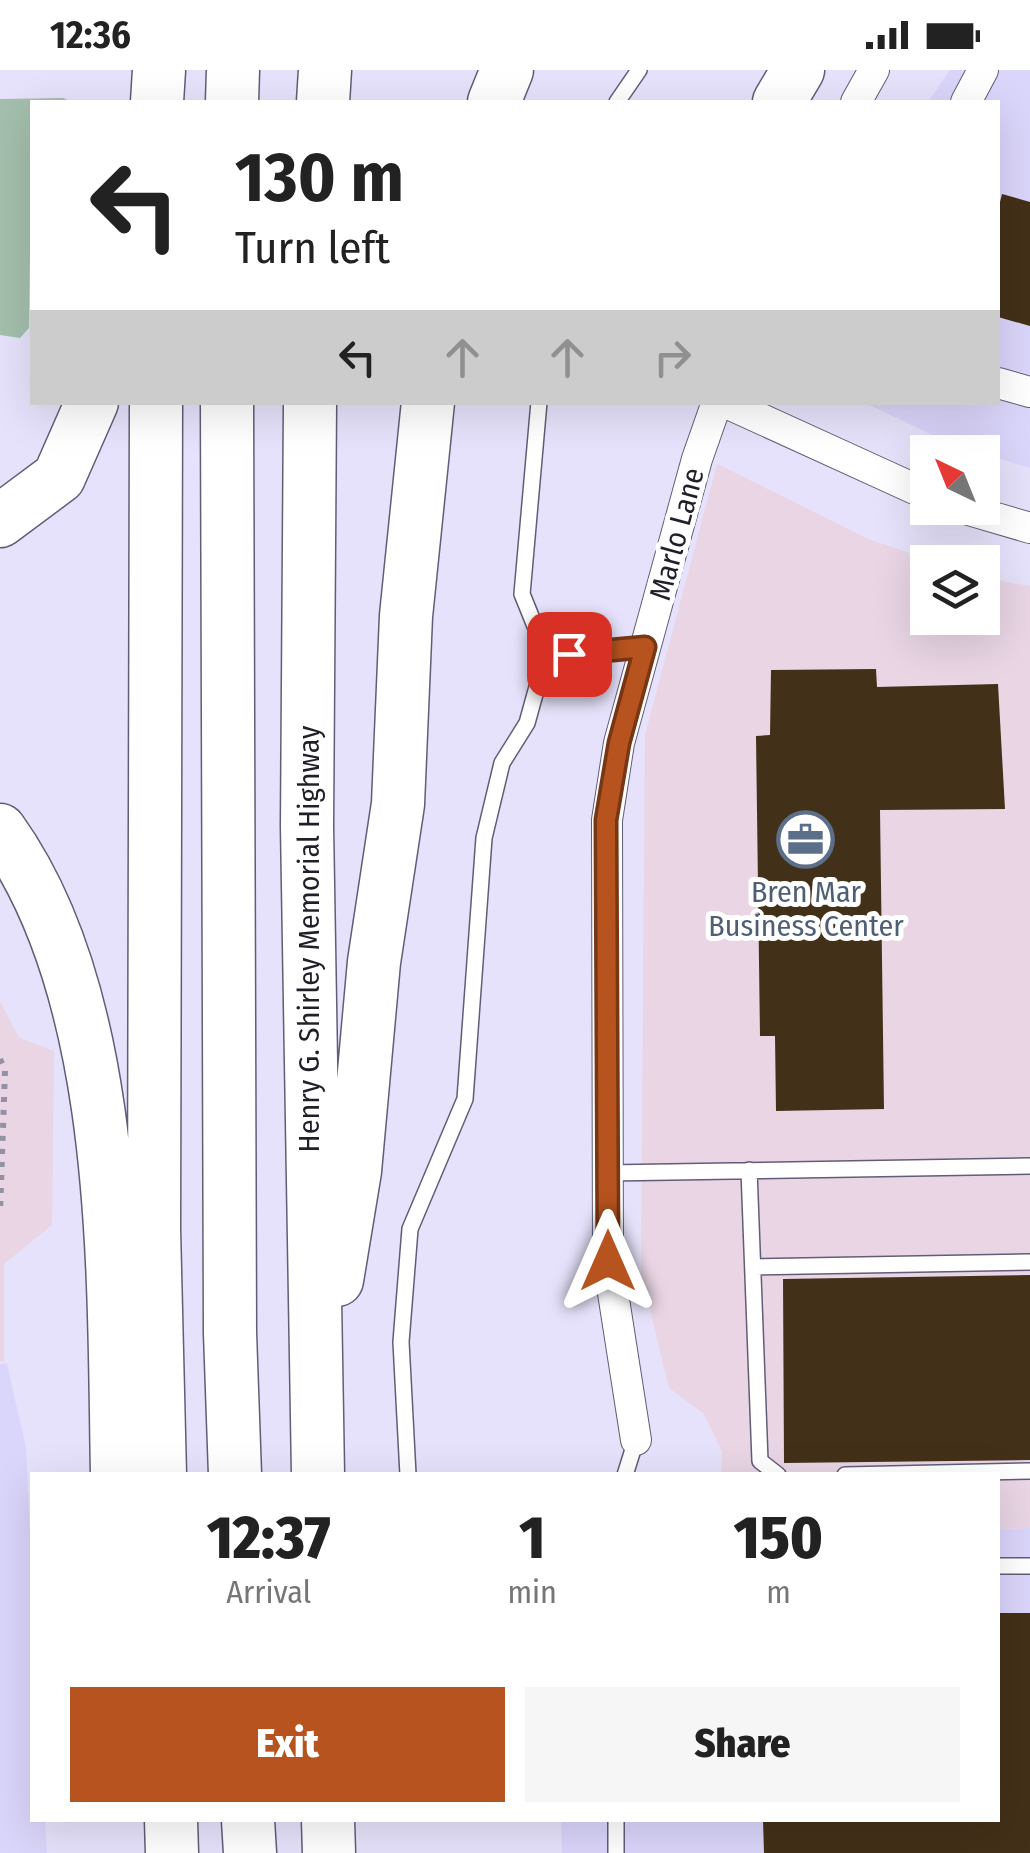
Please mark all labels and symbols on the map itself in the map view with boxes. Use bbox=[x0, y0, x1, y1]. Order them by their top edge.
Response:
north arrow bbox=[910, 435, 1000, 525]
street label: Marlo Lane bbox=[642, 464, 712, 604]
pin bbox=[527, 612, 612, 697]
street label: Henry G. Shirley Memorial Highway bbox=[291, 725, 327, 1152]
office icon: Bren Mar Business Center bbox=[776, 810, 836, 870]
place label: Bren Mar Business Center bbox=[708, 874, 904, 944]
position arrow bbox=[556, 1209, 660, 1313]

